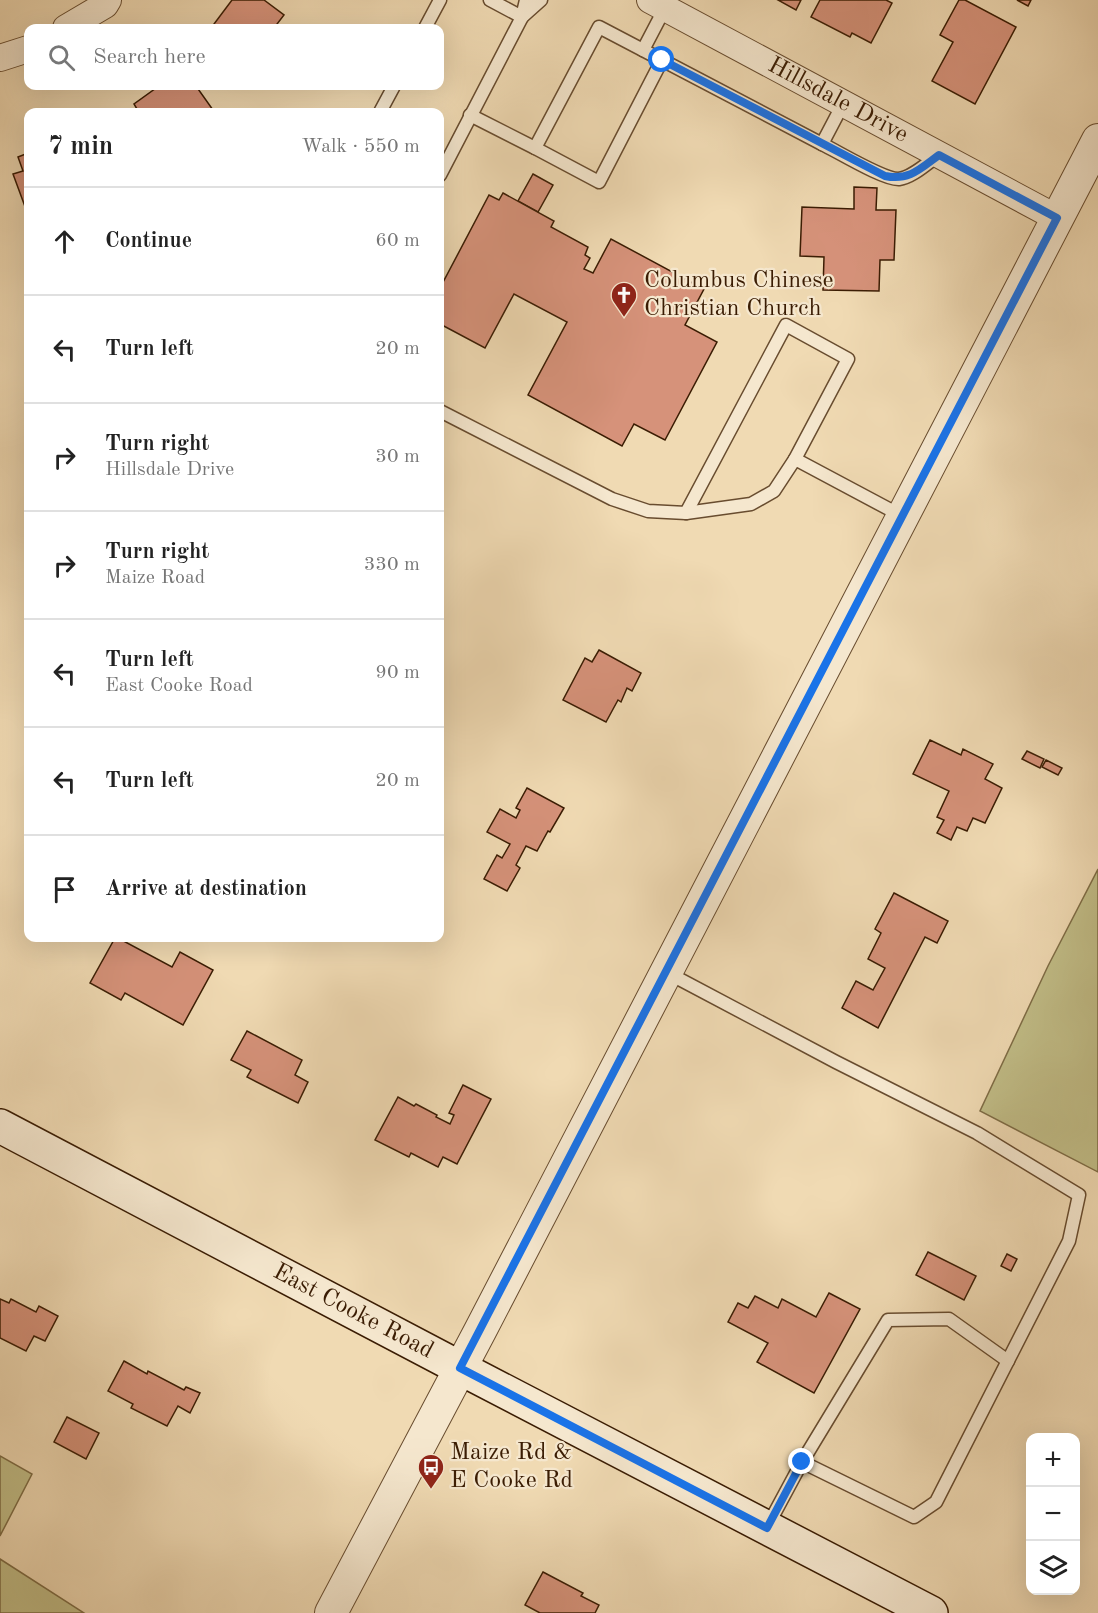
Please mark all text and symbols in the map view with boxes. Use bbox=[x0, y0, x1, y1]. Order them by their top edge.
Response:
search box bbox=[24, 24, 444, 90]
icon: search bbox=[45, 41, 78, 74]
text: Search here bbox=[93, 46, 206, 68]
route start bbox=[648, 46, 674, 72]
street label: Hillsdale Drive bbox=[764, 53, 912, 148]
text: 7 min bbox=[48, 134, 113, 160]
text: Walk · 550 m bbox=[301, 137, 420, 157]
icon: ahead bbox=[48, 225, 81, 258]
text: Continue bbox=[105, 230, 192, 252]
text: 60 m bbox=[375, 231, 420, 251]
place label: Columbus Chinese Christian Church bbox=[644, 269, 834, 321]
church icon: Columbus Chinese Christian Church bbox=[609, 280, 639, 318]
icon: left bbox=[48, 333, 81, 366]
text: Turn left bbox=[105, 338, 194, 360]
text: 20 m bbox=[375, 339, 420, 359]
text: Turn right bbox=[105, 433, 209, 455]
icon: right bbox=[48, 441, 81, 474]
text: 30 m bbox=[375, 447, 420, 467]
text: Hillsdale Drive bbox=[105, 460, 234, 480]
text: Turn right bbox=[105, 541, 209, 563]
icon: right bbox=[48, 549, 81, 582]
text: 330 m bbox=[364, 555, 420, 575]
text: Maize Road bbox=[105, 568, 205, 588]
text: Turn left bbox=[105, 649, 194, 671]
icon: left bbox=[48, 657, 81, 690]
text: 90 m bbox=[375, 663, 420, 683]
text: East Cooke Road bbox=[105, 676, 253, 696]
icon: left bbox=[48, 765, 81, 798]
text: Turn left bbox=[105, 770, 194, 792]
text: 20 m bbox=[375, 771, 420, 791]
icon: arrive bbox=[48, 873, 81, 906]
text: Arrive at destination bbox=[105, 878, 307, 900]
street label: East Cooke Road bbox=[269, 1260, 437, 1364]
map controls bbox=[1026, 1433, 1080, 1595]
button: + bbox=[1026, 1433, 1080, 1487]
place label: Maize Rd & E Cooke Rd bbox=[450, 1441, 573, 1493]
route end bbox=[788, 1448, 814, 1474]
bus stop icon: Maize Rd & E Cooke Rd bbox=[416, 1452, 446, 1490]
button: − bbox=[1026, 1487, 1080, 1541]
button: layers bbox=[1026, 1541, 1080, 1595]

